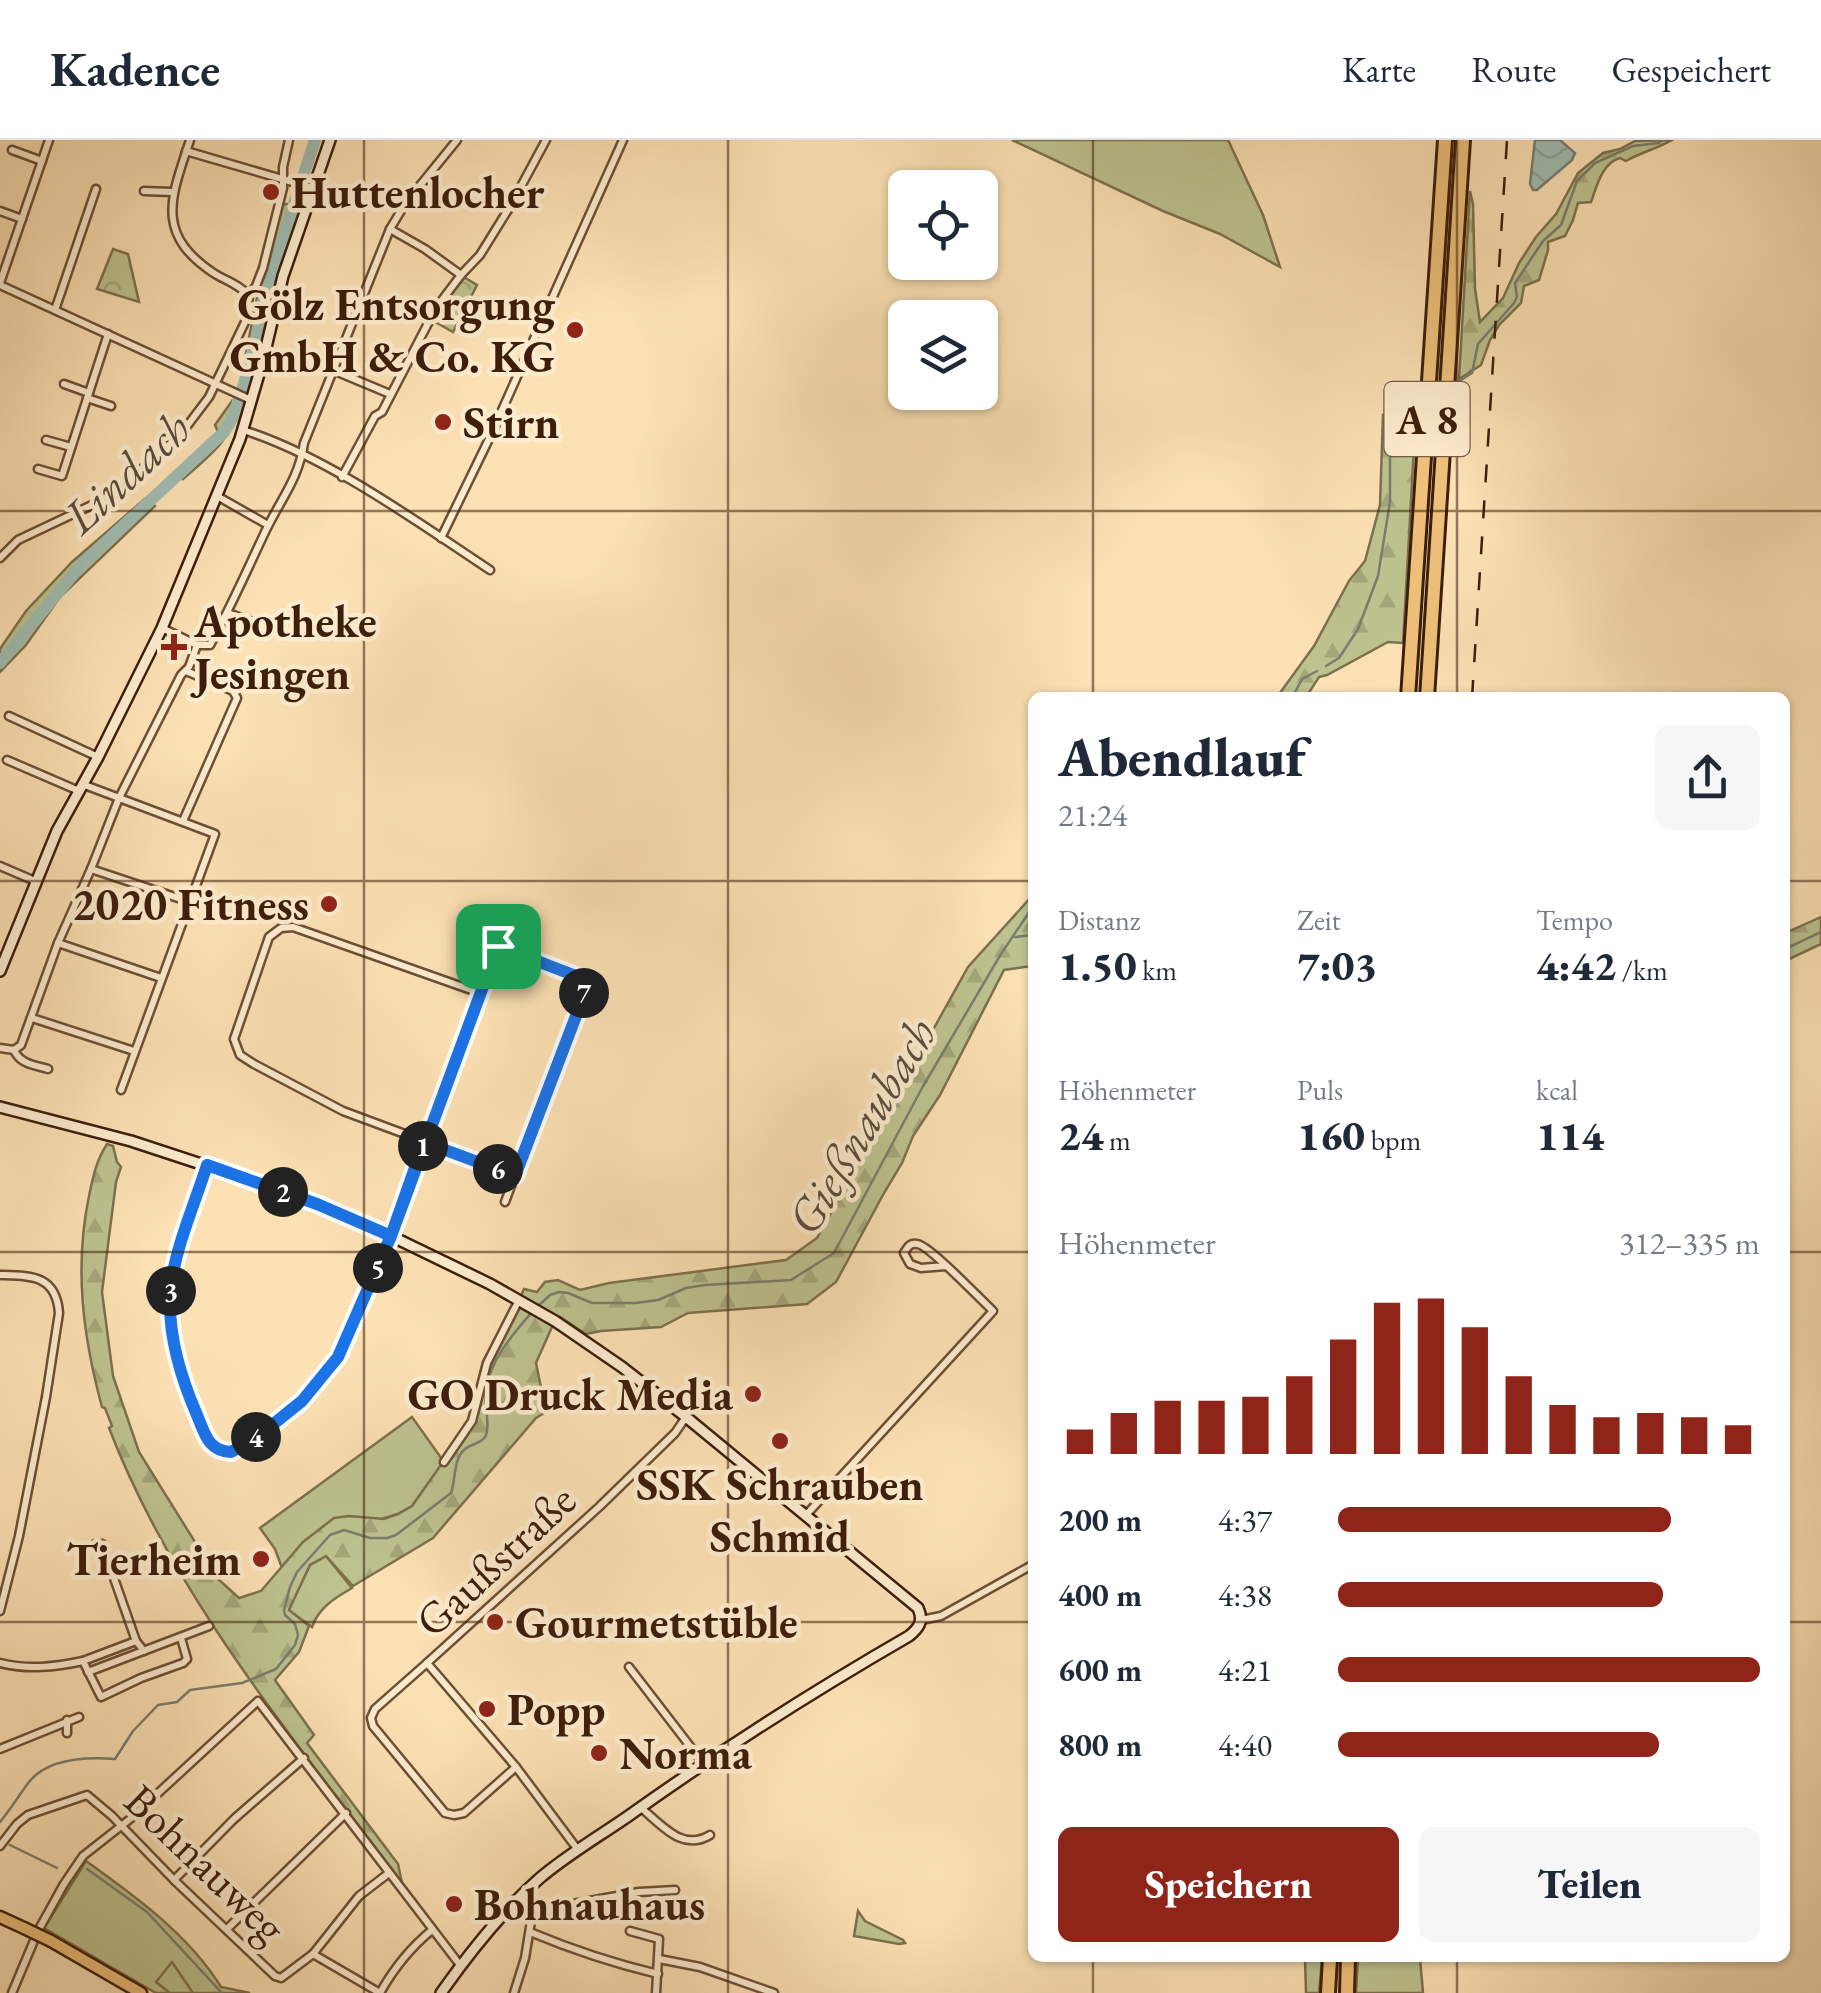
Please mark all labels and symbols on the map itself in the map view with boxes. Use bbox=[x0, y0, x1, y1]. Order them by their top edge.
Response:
place label: Huttenlocher bbox=[291, 163, 545, 221]
marker: Huttenlocher bbox=[260, 181, 282, 203]
place label: Gölz Entsorgung GmbH & Co. KG bbox=[229, 275, 555, 385]
marker: Gölz Entsorgung GmbH & Co. KG bbox=[564, 319, 586, 341]
road number: A 8 bbox=[1384, 382, 1470, 456]
place label: Stirn bbox=[463, 393, 559, 451]
water label: Lindach bbox=[48, 397, 203, 547]
marker: Stirn bbox=[432, 411, 454, 433]
place label: Apotheke Jesingen bbox=[190, 592, 377, 703]
marker: Apotheke Jesingen bbox=[163, 636, 185, 658]
place label: 2020 Fitness bbox=[72, 875, 309, 933]
marker: 2020 Fitness bbox=[318, 893, 340, 915]
pin bbox=[456, 904, 541, 989]
pin: 7 bbox=[559, 968, 609, 1018]
water label: Gießnaubach bbox=[772, 1007, 950, 1245]
pin: 1 bbox=[398, 1121, 448, 1171]
pin: 6 bbox=[473, 1144, 523, 1194]
pin: 2 bbox=[258, 1167, 308, 1217]
pin: 5 bbox=[353, 1243, 403, 1293]
pin: 3 bbox=[146, 1266, 196, 1316]
place label: GO Druck Media bbox=[408, 1365, 733, 1423]
marker: GO Druck Media bbox=[742, 1383, 764, 1405]
pin: 4 bbox=[231, 1412, 281, 1462]
marker: SSK Schrauben Schmid bbox=[769, 1430, 791, 1452]
place label: SSK Schrauben Schmid bbox=[636, 1455, 924, 1565]
street label: Gaußstraße bbox=[402, 1471, 588, 1649]
place label: Tierheim bbox=[66, 1530, 241, 1588]
marker: Tierheim bbox=[250, 1548, 272, 1570]
place label: Gourmetstüble bbox=[515, 1593, 798, 1651]
marker: Gourmetstüble bbox=[484, 1611, 506, 1633]
place label: Popp bbox=[507, 1680, 605, 1738]
marker: Popp bbox=[476, 1698, 498, 1720]
place label: Norma bbox=[619, 1724, 752, 1782]
marker: Norma bbox=[588, 1742, 610, 1764]
street label: Bohnauweg bbox=[113, 1771, 300, 1955]
place label: Bohnauhaus bbox=[474, 1875, 705, 1933]
marker: Bohnauhaus bbox=[443, 1893, 465, 1915]

